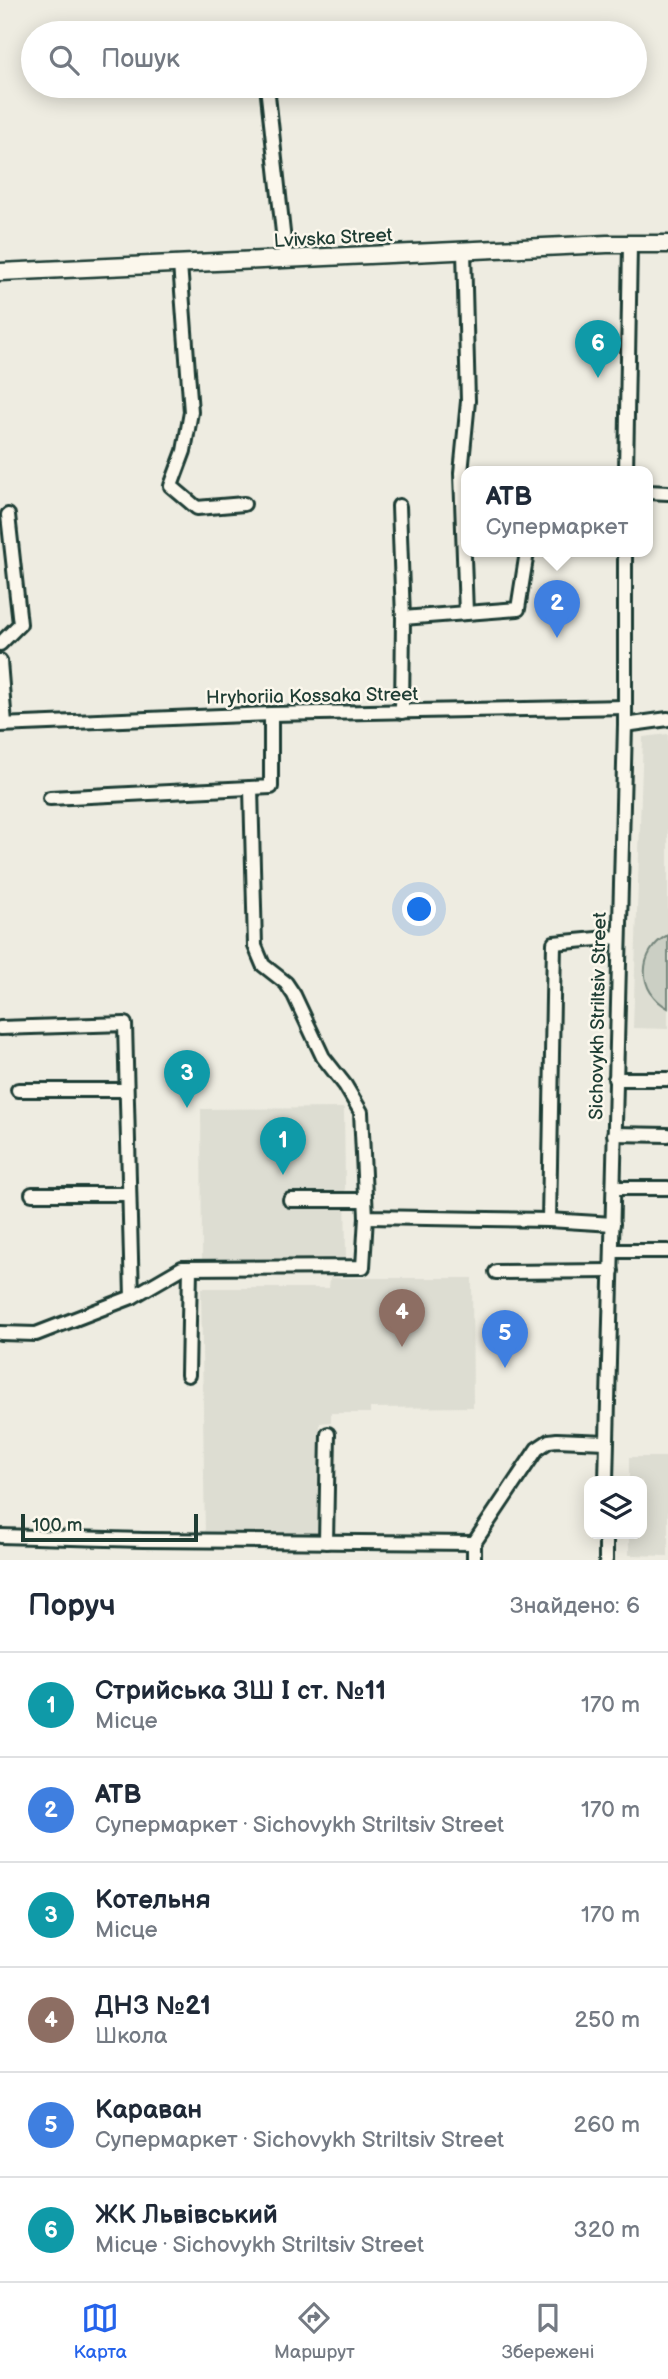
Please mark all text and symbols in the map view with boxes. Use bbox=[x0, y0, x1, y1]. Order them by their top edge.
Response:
search box bbox=[21, 21, 647, 98]
icon: search bbox=[45, 41, 83, 79]
text: Пошук bbox=[101, 44, 180, 75]
street label: Lvivska Street bbox=[273, 224, 393, 253]
pin: 6 bbox=[575, 320, 621, 378]
popup bbox=[461, 466, 653, 557]
text: ATB bbox=[486, 482, 532, 513]
text: Супермаркет bbox=[486, 513, 628, 541]
pin: 2 bbox=[534, 580, 580, 638]
street label: Hryhoriia Kossaka Street bbox=[206, 683, 419, 710]
your location bbox=[402, 892, 436, 926]
street label: Sichovykh Striltsiv Street bbox=[585, 912, 612, 1120]
pin: 3 bbox=[164, 1050, 210, 1108]
pin: 1 bbox=[260, 1117, 306, 1175]
pin: 4 bbox=[379, 1289, 425, 1347]
pin: 5 bbox=[482, 1310, 528, 1368]
map controls bbox=[584, 1476, 647, 1539]
button: layers bbox=[584, 1476, 647, 1539]
scale bar bbox=[21, 1511, 198, 1543]
text: 100 m bbox=[32, 1514, 83, 1537]
text: Поруч bbox=[28, 1588, 116, 1624]
text: Знайдено: 6 bbox=[510, 1592, 640, 1620]
text: Стрийська ЗШ I ст. №11 bbox=[95, 1676, 386, 1707]
text: 1 bbox=[46, 1691, 56, 1719]
text: 170 m bbox=[581, 1691, 640, 1719]
text: Місце bbox=[95, 1707, 158, 1735]
text: ATB bbox=[95, 1780, 142, 1811]
text: 2 bbox=[44, 1796, 58, 1824]
text: 170 m bbox=[581, 1796, 640, 1824]
text: Супермаркет · Sichovykh Striltsiv Street bbox=[95, 1811, 504, 1839]
text: Котельня bbox=[95, 1885, 211, 1916]
text: 3 bbox=[44, 1901, 58, 1929]
text: 170 m bbox=[581, 1901, 640, 1929]
text: Місце bbox=[95, 1916, 158, 1944]
text: ДНЗ №21 bbox=[95, 1991, 211, 2022]
text: 4 bbox=[44, 2006, 58, 2034]
text: 250 m bbox=[574, 2006, 640, 2034]
text: Школа bbox=[95, 2022, 168, 2050]
text: Караван bbox=[95, 2095, 202, 2126]
text: 5 bbox=[44, 2111, 58, 2139]
text: 260 m bbox=[574, 2111, 640, 2139]
text: Супермаркет · Sichovykh Striltsiv Street bbox=[95, 2126, 504, 2154]
text: ЖК Львівський bbox=[95, 2200, 278, 2231]
text: 6 bbox=[44, 2216, 58, 2244]
text: 320 m bbox=[574, 2216, 640, 2244]
text: Місце · Sichovykh Striltsiv Street bbox=[95, 2231, 424, 2259]
tab: Карта bbox=[74, 2299, 127, 2364]
tab: Маршрут bbox=[274, 2299, 355, 2364]
tab: Збережені bbox=[502, 2299, 594, 2364]

